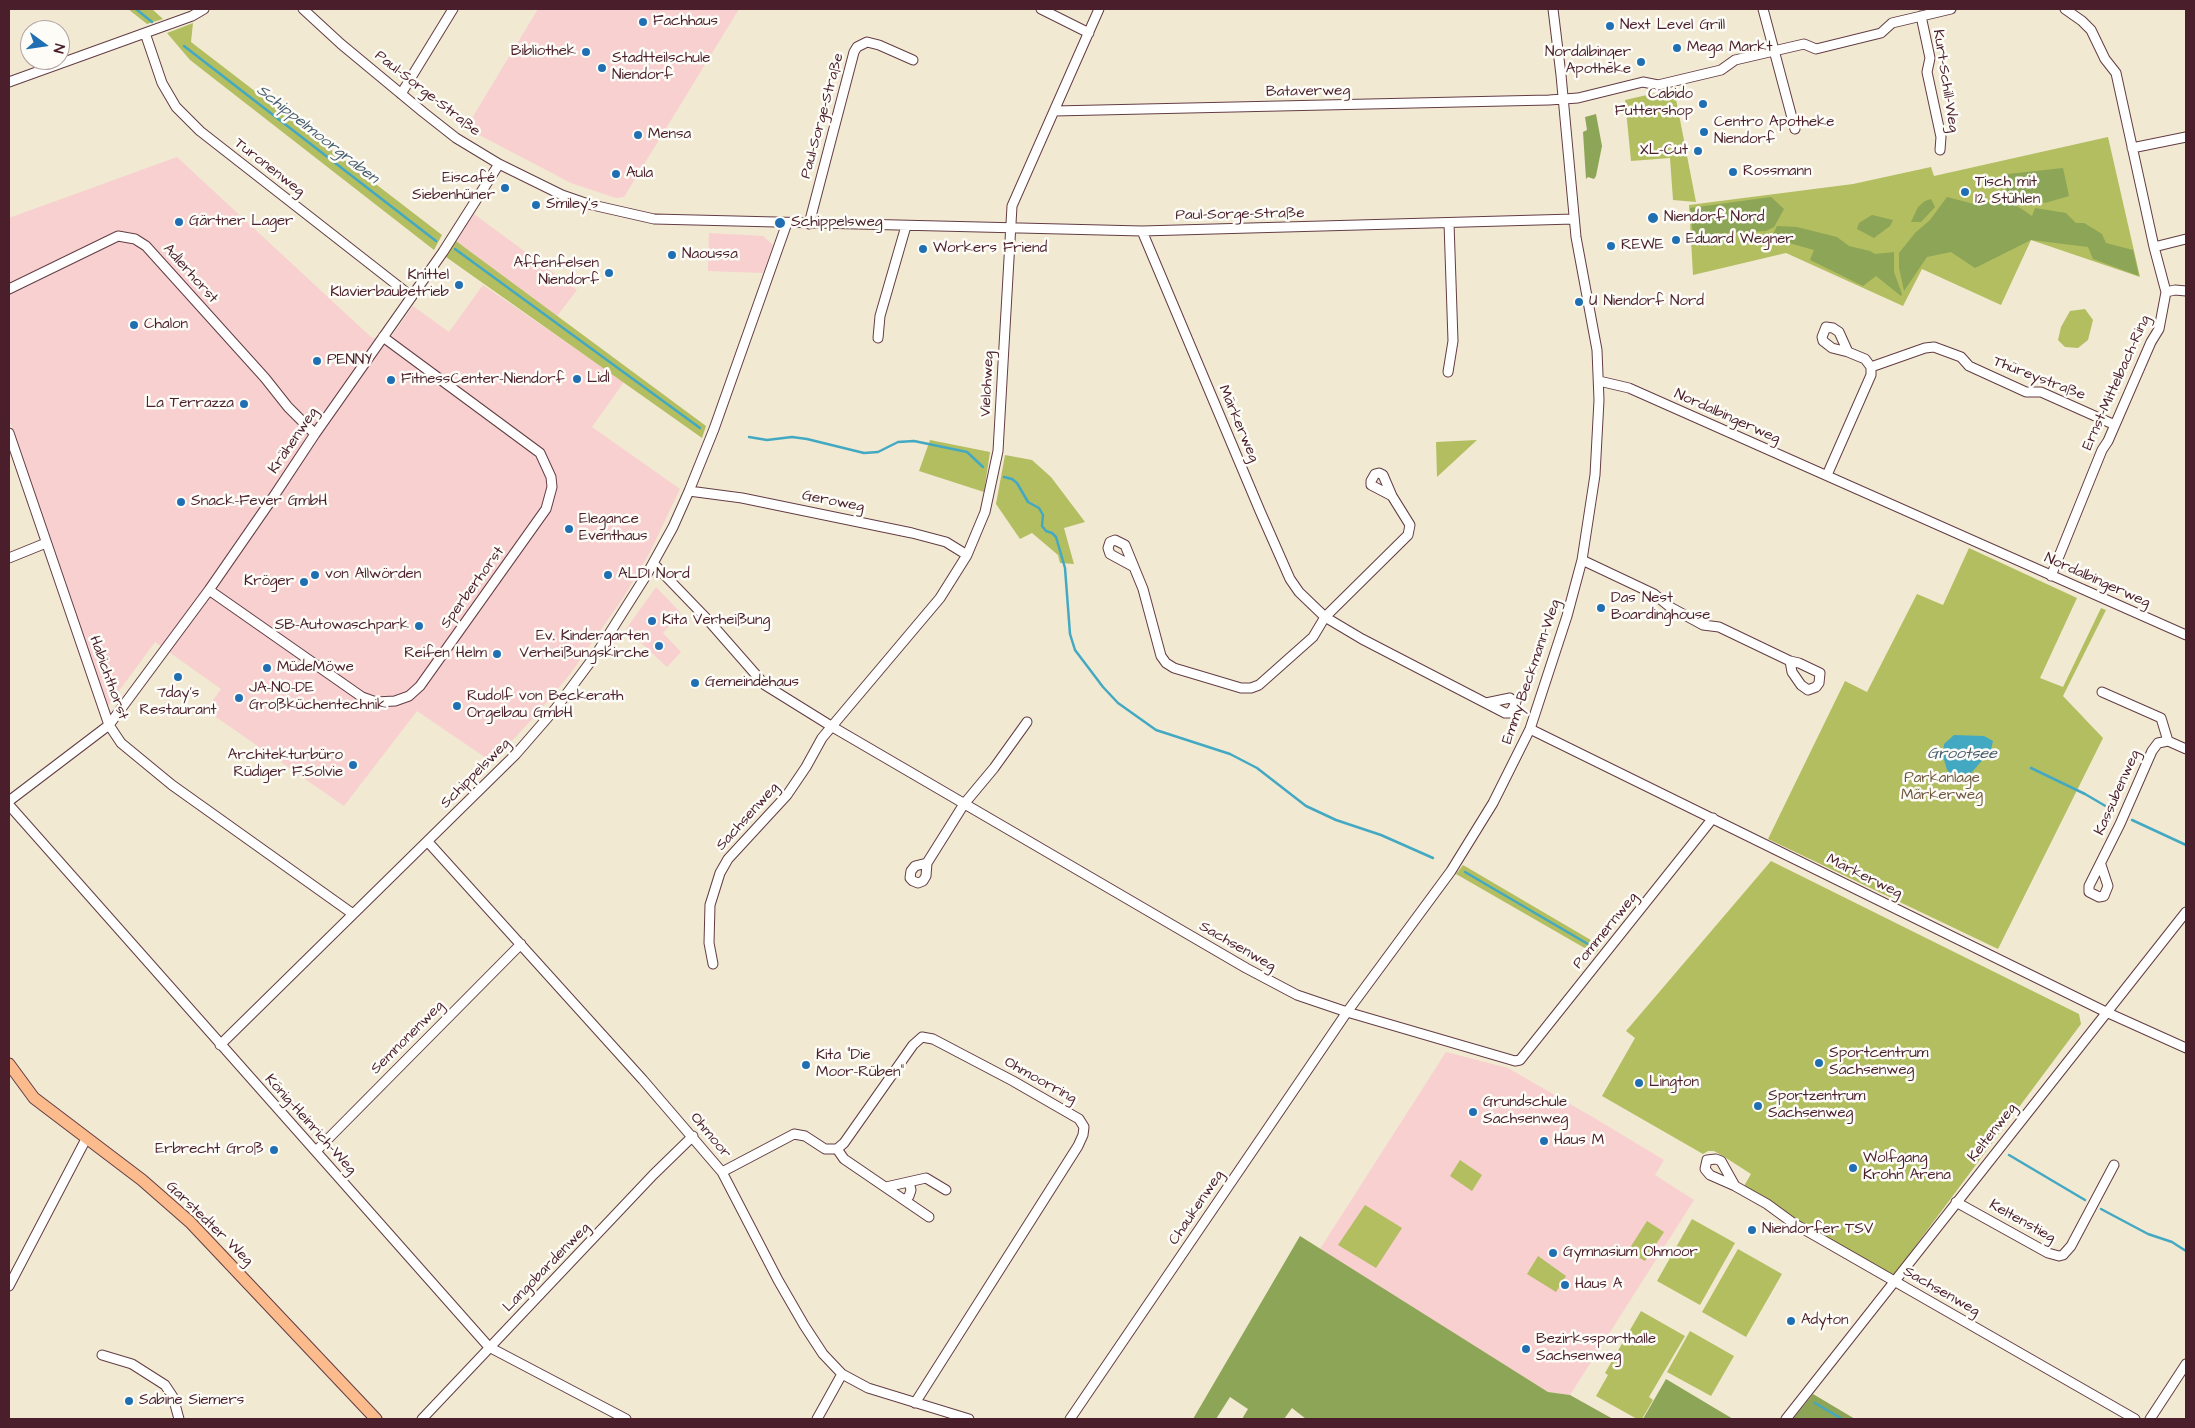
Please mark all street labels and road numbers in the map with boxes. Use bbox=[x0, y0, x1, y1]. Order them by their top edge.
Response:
street label: Kurt-Schill-Weg bbox=[1928, 28, 1962, 134]
street label: Paul-Sorge-Straße bbox=[371, 47, 483, 141]
street label: Paul-Sorge-Straße bbox=[798, 51, 848, 181]
street label: Bataverweg bbox=[1266, 82, 1350, 102]
street label: Turonenweg bbox=[230, 135, 308, 201]
street label: Paul-Sorge-Straße bbox=[1175, 205, 1305, 225]
street label: Adlerhorst bbox=[159, 241, 221, 307]
street label: Ernst-Mittelbach-Ring bbox=[2079, 313, 2155, 453]
street label: Vielohweg bbox=[977, 351, 999, 417]
street label: Thüreystraße bbox=[1990, 353, 2088, 405]
street label: Märkerweg bbox=[1214, 383, 1262, 465]
street label: Nordalbingerweg bbox=[1671, 386, 1783, 448]
street label: Krähenweg bbox=[265, 404, 323, 478]
street label: Geroweg bbox=[800, 487, 866, 517]
street label: Sperberhorst bbox=[437, 544, 509, 632]
street label: Nordalbingerweg bbox=[2041, 550, 2153, 612]
street label: Emmy-Beckmann-Weg bbox=[1499, 597, 1565, 747]
street label: Habichthorst bbox=[84, 634, 132, 722]
street label: Schippelsweg bbox=[437, 735, 515, 813]
street label: Kassubenweg bbox=[2091, 748, 2145, 838]
street label: Sachsenweg bbox=[713, 779, 783, 855]
street label: Märkerweg bbox=[1823, 851, 1905, 903]
street label: Pommernweg bbox=[1570, 889, 1642, 973]
street label: Sachsenweg bbox=[1196, 918, 1278, 976]
street label: Semnonenweg bbox=[368, 998, 448, 1078]
street label: Ohmoorring bbox=[1001, 1054, 1079, 1108]
street label: König-Heinrich-Weg bbox=[260, 1071, 360, 1179]
street label: Keltenweg bbox=[1965, 1100, 2021, 1166]
street label: Ohmoor bbox=[686, 1109, 734, 1163]
street label: Chaukenweg bbox=[1165, 1167, 1229, 1249]
street label: Garstedter Weg bbox=[162, 1178, 256, 1270]
street label: Keltenstieg bbox=[1986, 1196, 2058, 1248]
street label: Langobardenweg bbox=[500, 1220, 594, 1316]
street label: Sachsenweg bbox=[1900, 1263, 1982, 1321]

